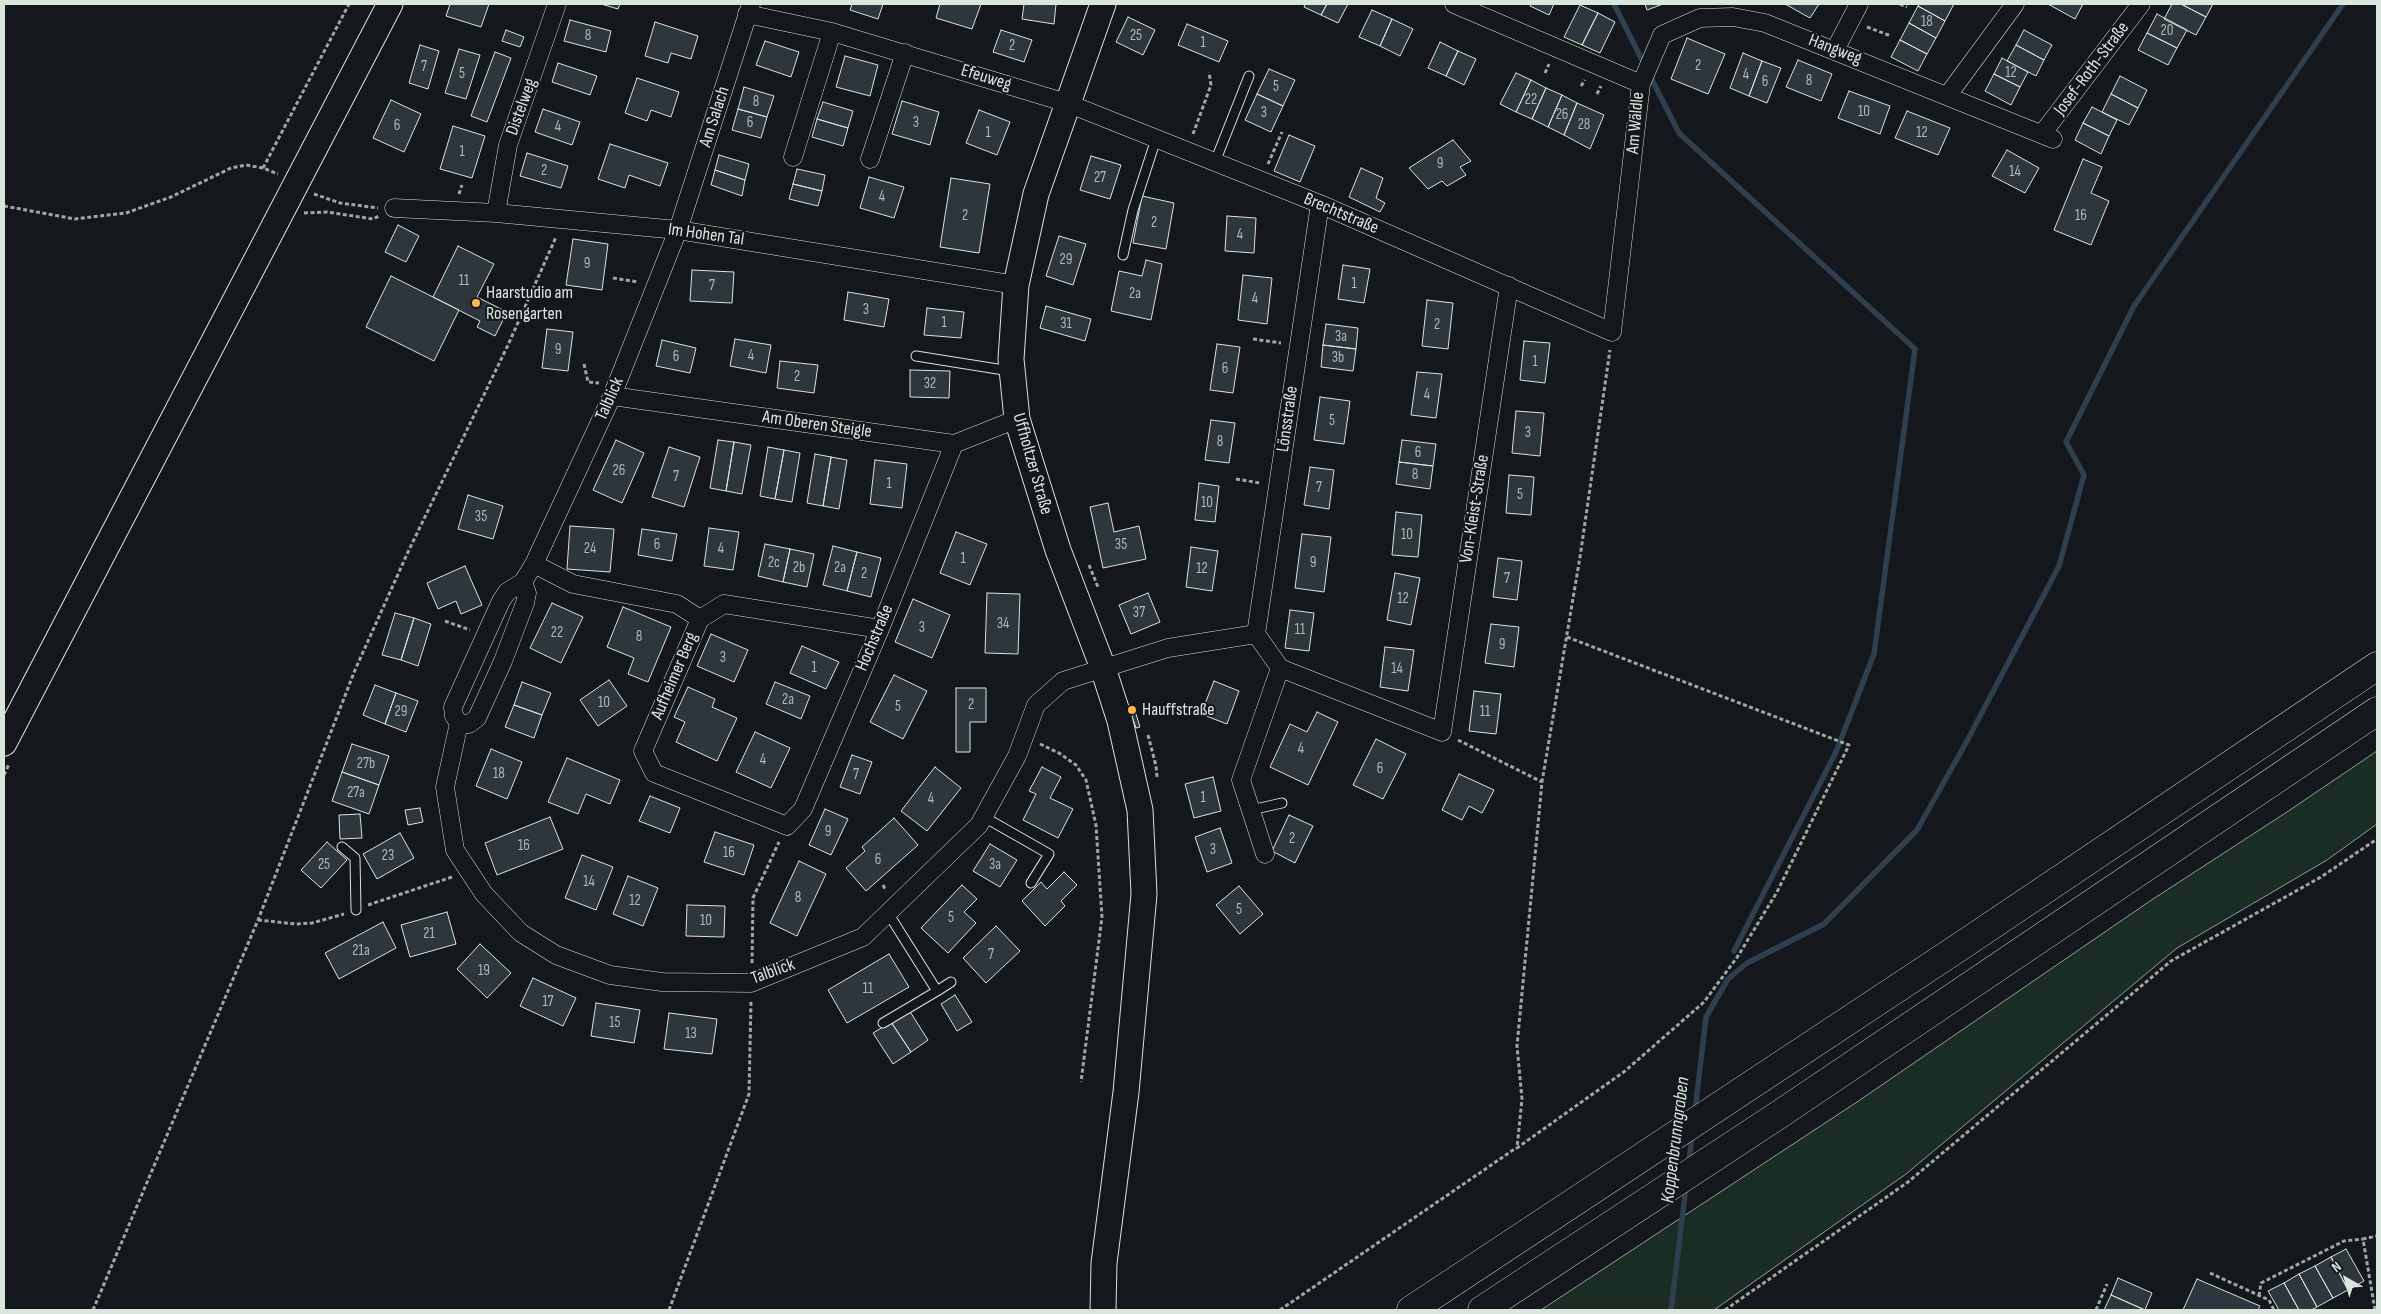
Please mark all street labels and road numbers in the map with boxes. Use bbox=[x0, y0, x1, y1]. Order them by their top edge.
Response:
street label: Josef-Roth-Straße bbox=[2050, 18, 2134, 120]
street label: Hangweg bbox=[1805, 30, 1865, 70]
street label: Efeuweg bbox=[958, 60, 1014, 96]
street label: Distelweg bbox=[502, 76, 542, 138]
street label: Am Salach bbox=[695, 84, 735, 150]
street label: Am Wäldle bbox=[1623, 91, 1649, 155]
street label: Brechtstraße bbox=[1300, 189, 1382, 239]
street label: Im Hohen Tal bbox=[667, 219, 745, 251]
street label: Talblick bbox=[591, 374, 629, 424]
street label: Lönsstraße bbox=[1273, 385, 1303, 453]
street label: Am Oberen Steigle bbox=[761, 407, 873, 443]
street label: Uffholtzer Straße bbox=[1007, 411, 1057, 517]
street label: Von-Kleist-Straße bbox=[1456, 453, 1494, 565]
street label: Hochstraße bbox=[851, 602, 899, 674]
street label: Aufheimer Berg bbox=[647, 629, 703, 723]
street label: Talblick bbox=[748, 954, 798, 990]

